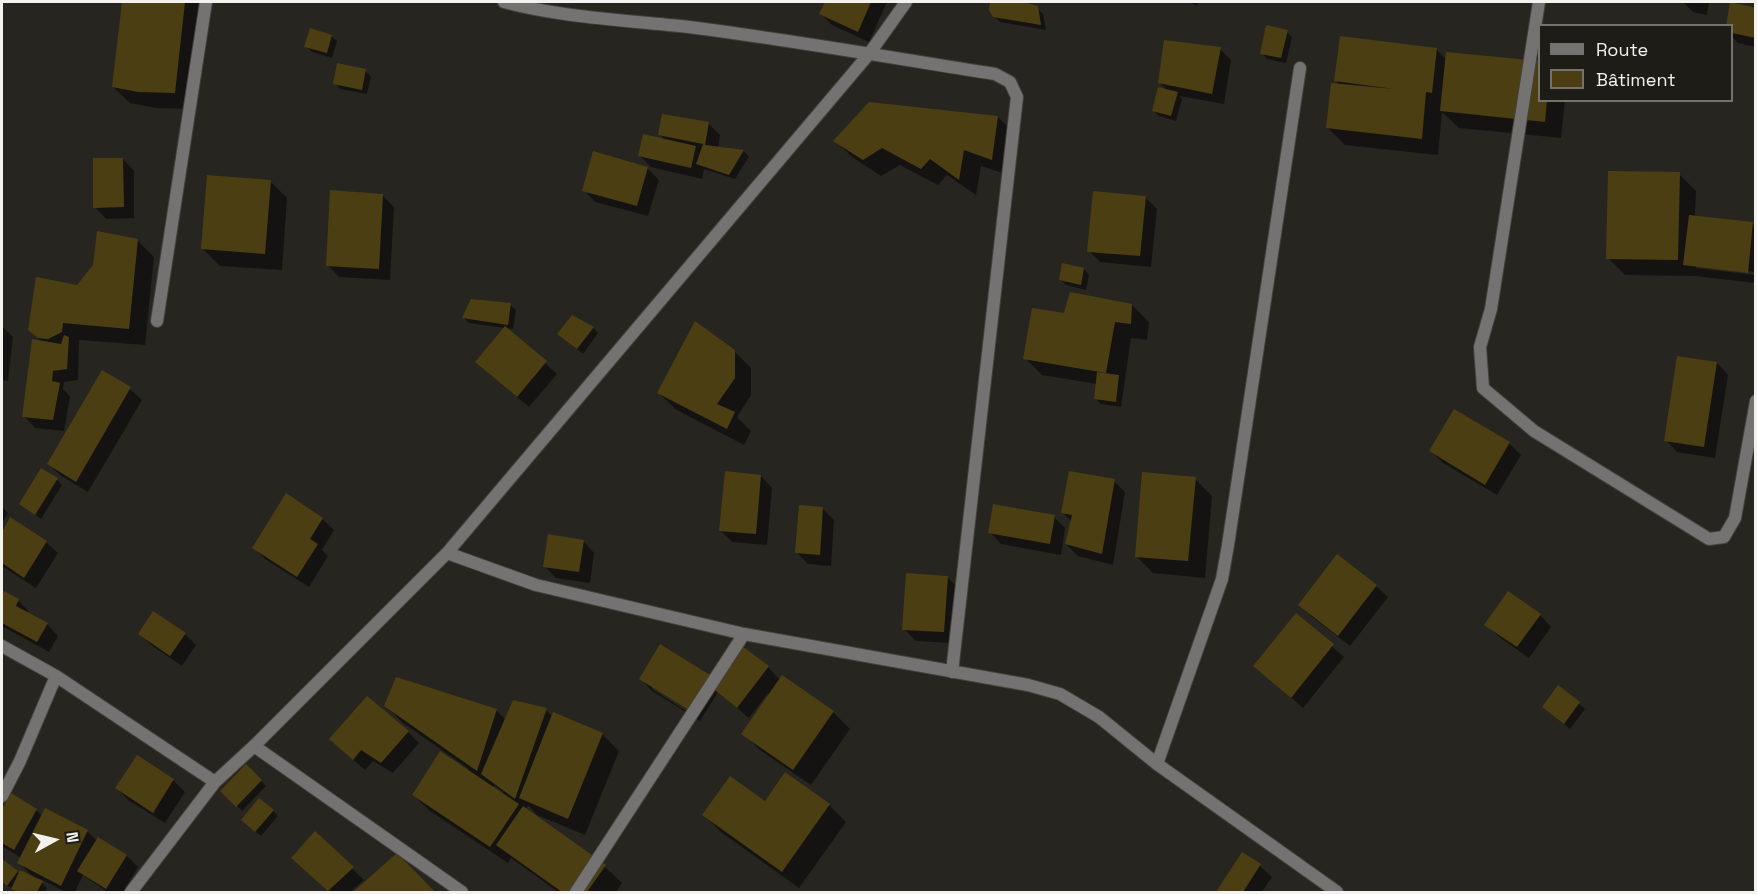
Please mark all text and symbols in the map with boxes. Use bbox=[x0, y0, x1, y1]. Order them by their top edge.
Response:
legend bbox=[1538, 24, 1733, 102]
text: Route bbox=[1596, 38, 1648, 61]
text: Bâtiment bbox=[1596, 68, 1676, 91]
north arrow bbox=[24, 810, 84, 870]
text: N bbox=[61, 831, 83, 844]

